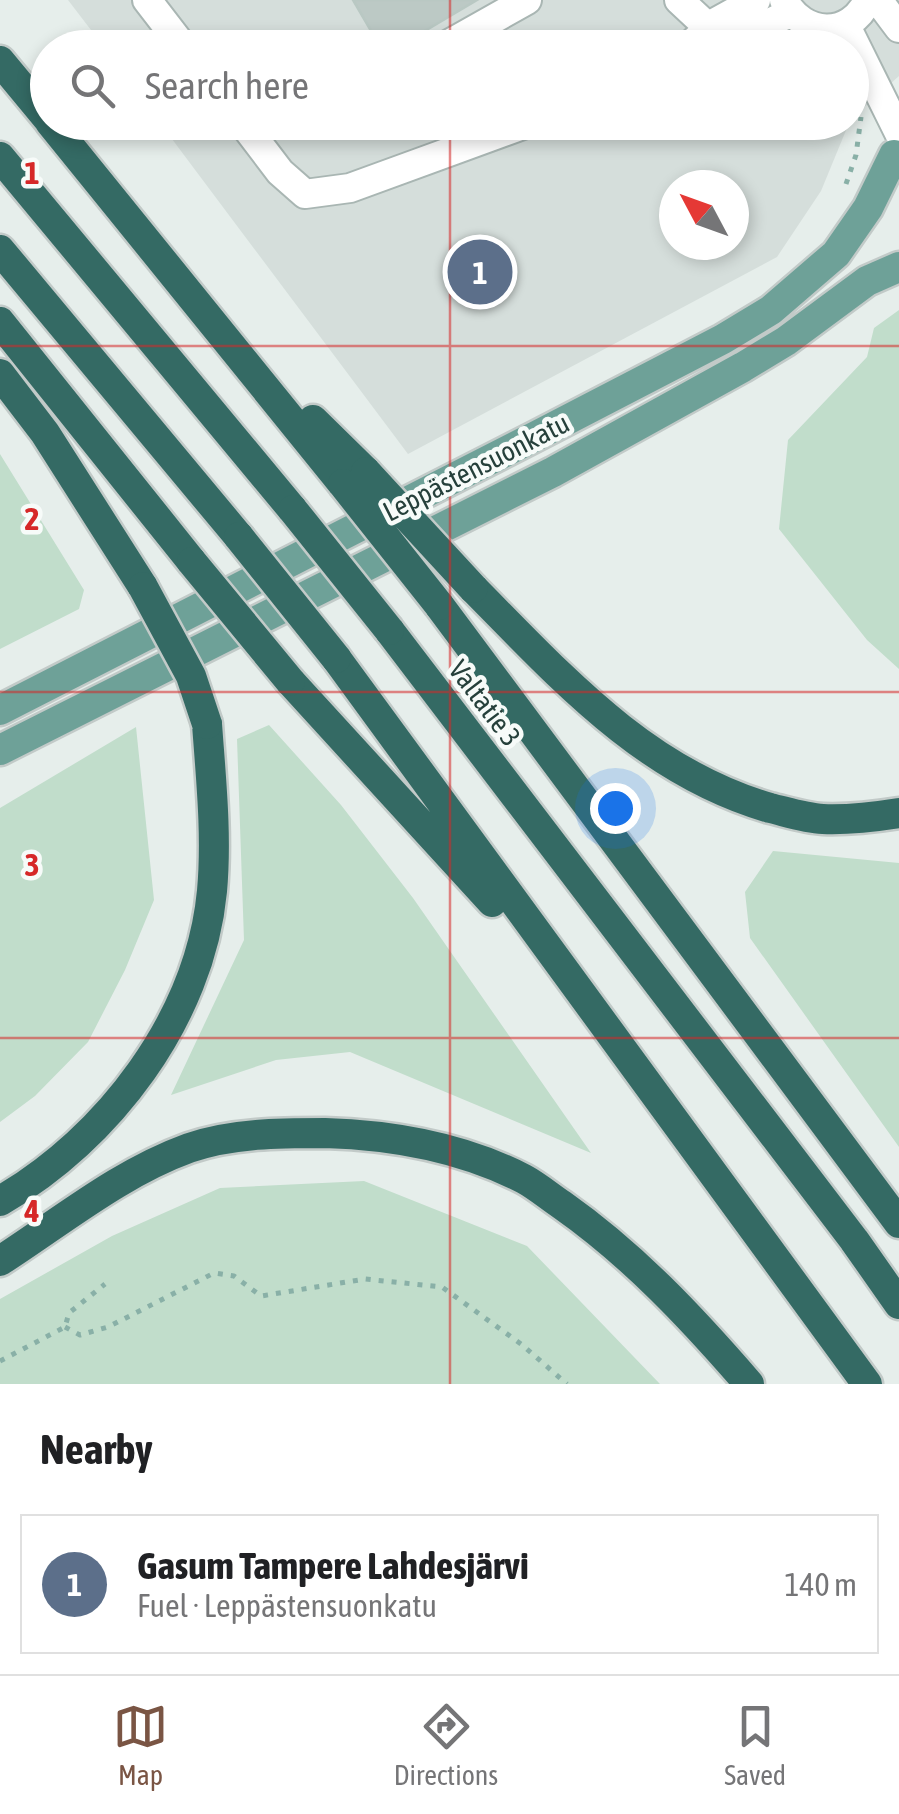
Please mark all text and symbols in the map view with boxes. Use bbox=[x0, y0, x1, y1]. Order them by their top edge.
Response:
search box bbox=[30, 30, 869, 140]
icon: search bbox=[65, 58, 120, 113]
text: Search here bbox=[145, 64, 309, 107]
text: 1 bbox=[24, 154, 40, 191]
north arrow bbox=[659, 170, 749, 260]
pin: 1 bbox=[448, 234, 512, 310]
street label: Leppästensuonkatu bbox=[378, 406, 574, 528]
text: 2 bbox=[24, 500, 40, 537]
street label: Valtatie 3 bbox=[443, 654, 527, 752]
your location bbox=[590, 783, 641, 834]
text: 3 bbox=[24, 846, 40, 883]
text: 4 bbox=[23, 1192, 40, 1229]
text: Nearby bbox=[40, 1425, 153, 1473]
text: Gasum Tampere Lahdesjärvi bbox=[137, 1544, 529, 1587]
text: 1 bbox=[67, 1566, 82, 1603]
text: 140 m bbox=[784, 1566, 857, 1603]
text: Fuel · Leppästensuonkatu bbox=[137, 1587, 437, 1624]
tab: Map bbox=[113, 1699, 168, 1791]
tab: Directions bbox=[394, 1699, 498, 1791]
tab: Saved bbox=[724, 1699, 786, 1791]

